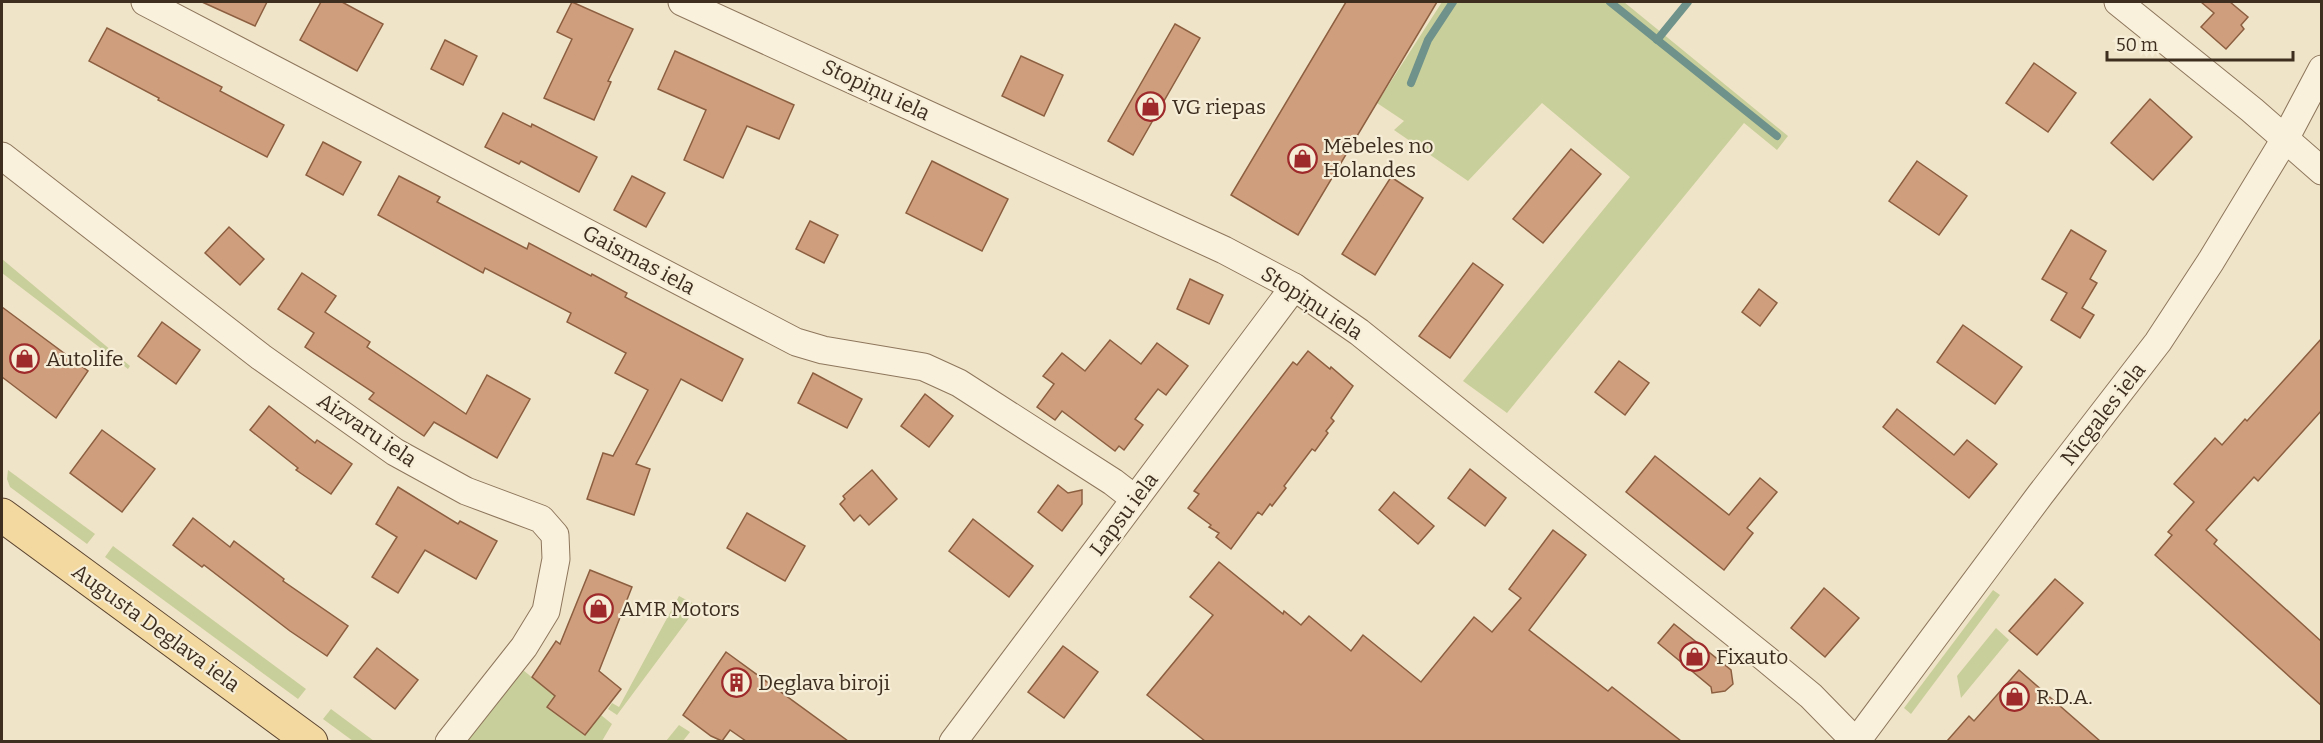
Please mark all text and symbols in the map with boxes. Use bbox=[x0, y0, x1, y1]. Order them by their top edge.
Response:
scale bar bbox=[2107, 24, 2293, 62]
text: 50 m bbox=[2116, 34, 2158, 56]
street label: Stopiņu iela bbox=[818, 54, 935, 127]
shop icon: VG riepas bbox=[1135, 91, 1167, 123]
place label: VG riepas bbox=[1172, 94, 1266, 120]
place label: Mēbeles no Holandes bbox=[1323, 133, 1434, 183]
shop icon: Mēbeles no Holandes bbox=[1286, 142, 1318, 174]
street label: Gaismas iela bbox=[578, 219, 700, 301]
street label: Stopiņu iela bbox=[1256, 261, 1368, 346]
shop icon: Autolife bbox=[9, 343, 41, 375]
place label: Autolife bbox=[46, 346, 124, 372]
street label: Nīcgales iela bbox=[2055, 357, 2151, 470]
street label: Aizvaru iela bbox=[312, 387, 422, 473]
street label: Lapsu iela bbox=[1084, 467, 1164, 561]
street label: Augusta Deglava iela bbox=[67, 558, 245, 698]
shop icon: AMR Motors bbox=[583, 593, 615, 625]
place label: AMR Motors bbox=[620, 596, 740, 622]
shop icon: Fixauto bbox=[1679, 641, 1711, 673]
place label: Fixauto bbox=[1716, 644, 1788, 670]
building icon: Deglava biroji bbox=[721, 667, 753, 699]
place label: Deglava biroji bbox=[758, 670, 890, 696]
shop icon: R.D.A. bbox=[1999, 681, 2031, 713]
place label: R.D.A. bbox=[2036, 684, 2093, 710]

